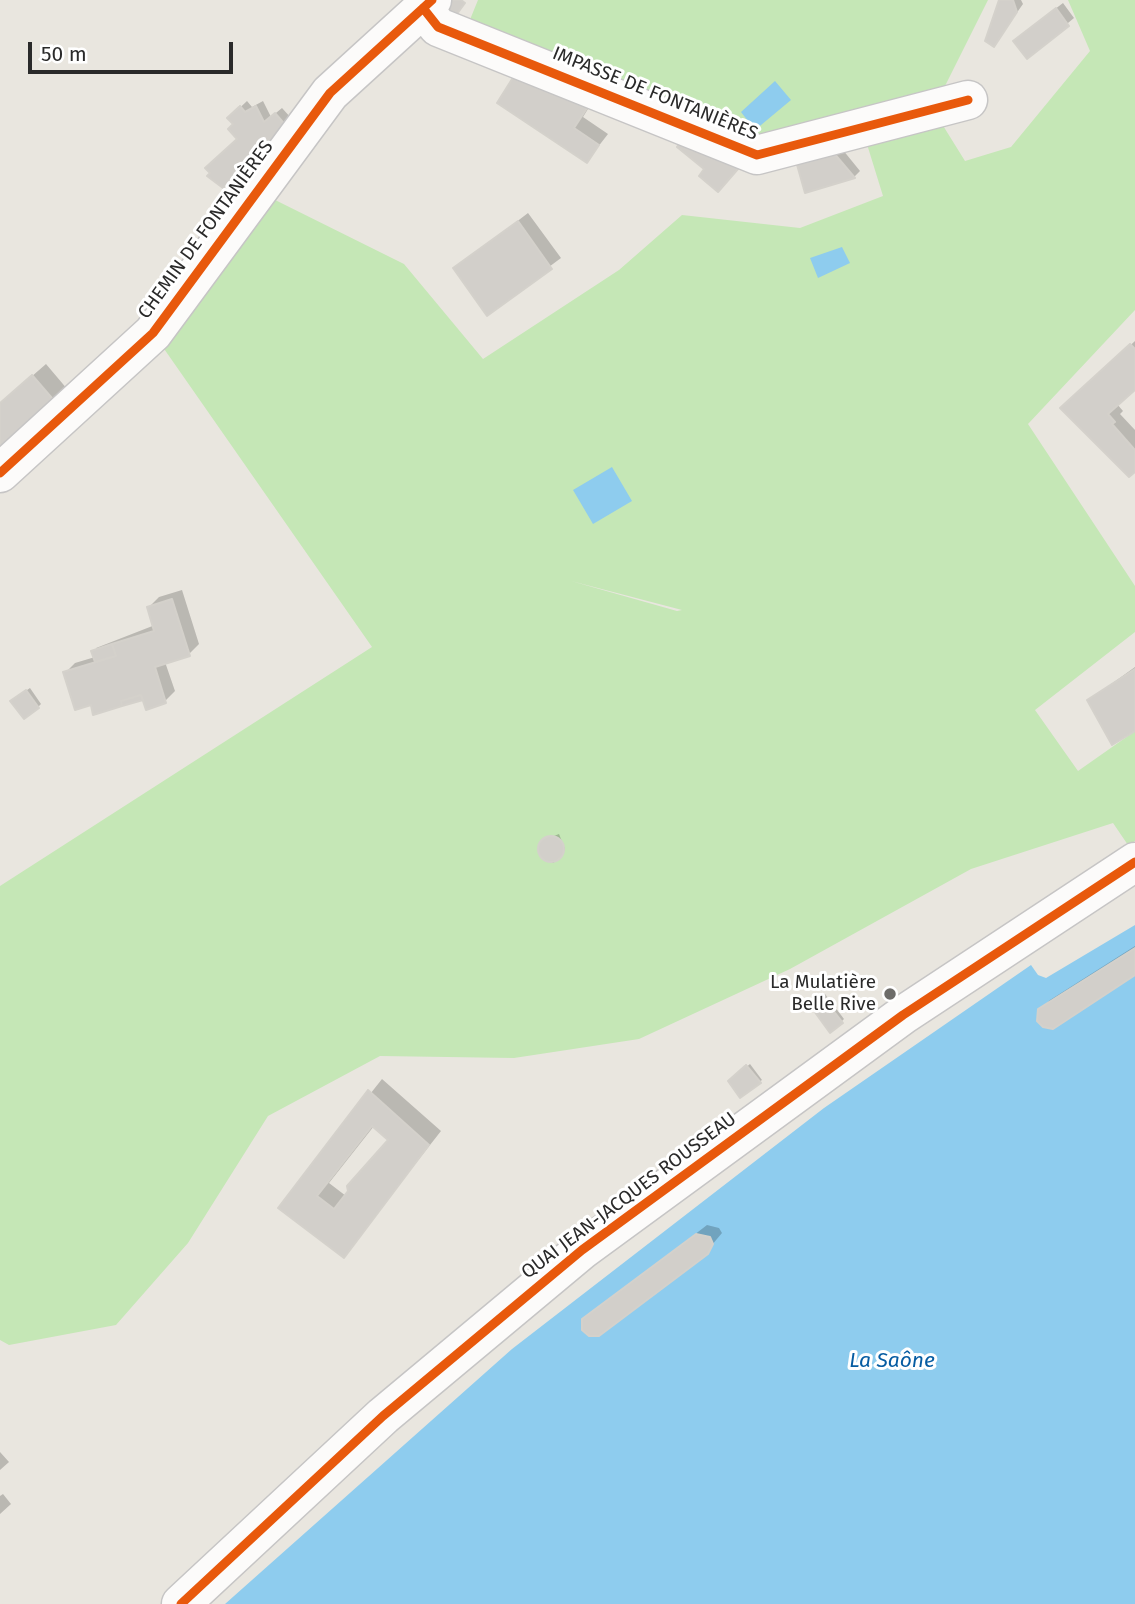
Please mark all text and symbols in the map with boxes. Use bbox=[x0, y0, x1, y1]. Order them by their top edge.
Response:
scale bar bbox=[32, 28, 236, 72]
text: 50 m bbox=[41, 41, 87, 67]
street label: IMPASSE DE FONTANIÈRES bbox=[549, 42, 761, 146]
street label: CHEMIN DE FONTANIÈRES bbox=[134, 136, 278, 324]
place label: La Mulatière Belle Rive bbox=[770, 972, 876, 1016]
marker: La Mulatière Belle Rive bbox=[882, 986, 898, 1002]
street label: QUAI JEAN-JACQUES ROUSSEAU bbox=[517, 1108, 741, 1284]
water label: La Saône bbox=[849, 1348, 935, 1374]

